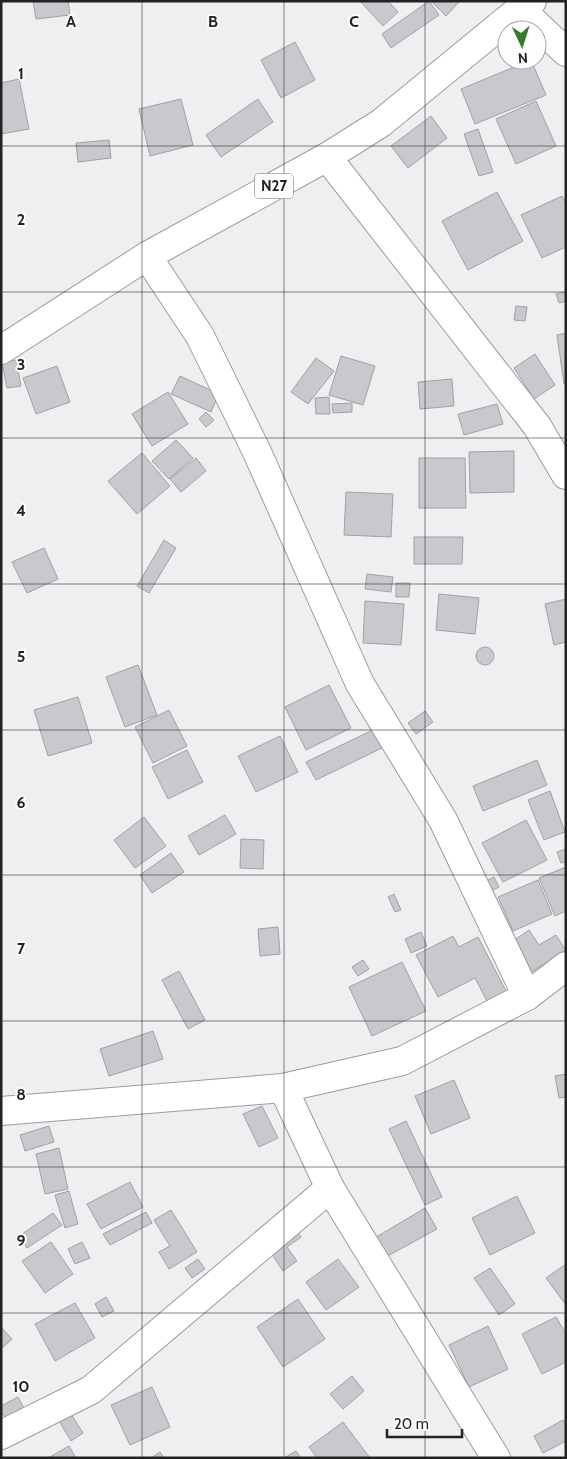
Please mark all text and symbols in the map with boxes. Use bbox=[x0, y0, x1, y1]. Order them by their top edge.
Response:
text: A bbox=[66, 12, 76, 31]
text: B bbox=[208, 12, 218, 31]
text: C bbox=[349, 12, 359, 31]
north arrow bbox=[497, 20, 547, 70]
text: N bbox=[517, 49, 528, 67]
text: 1 bbox=[18, 64, 24, 83]
road number: N27 bbox=[255, 174, 293, 198]
text: 2 bbox=[17, 210, 25, 229]
text: 3 bbox=[17, 355, 25, 374]
text: 4 bbox=[16, 501, 26, 520]
text: 5 bbox=[17, 647, 25, 666]
text: 6 bbox=[17, 793, 26, 812]
text: 7 bbox=[17, 939, 26, 958]
text: 8 bbox=[16, 1085, 26, 1104]
text: 9 bbox=[17, 1231, 26, 1250]
text: 10 bbox=[12, 1377, 30, 1396]
scale bar bbox=[387, 1406, 462, 1438]
text: 20 m bbox=[394, 1415, 429, 1433]

